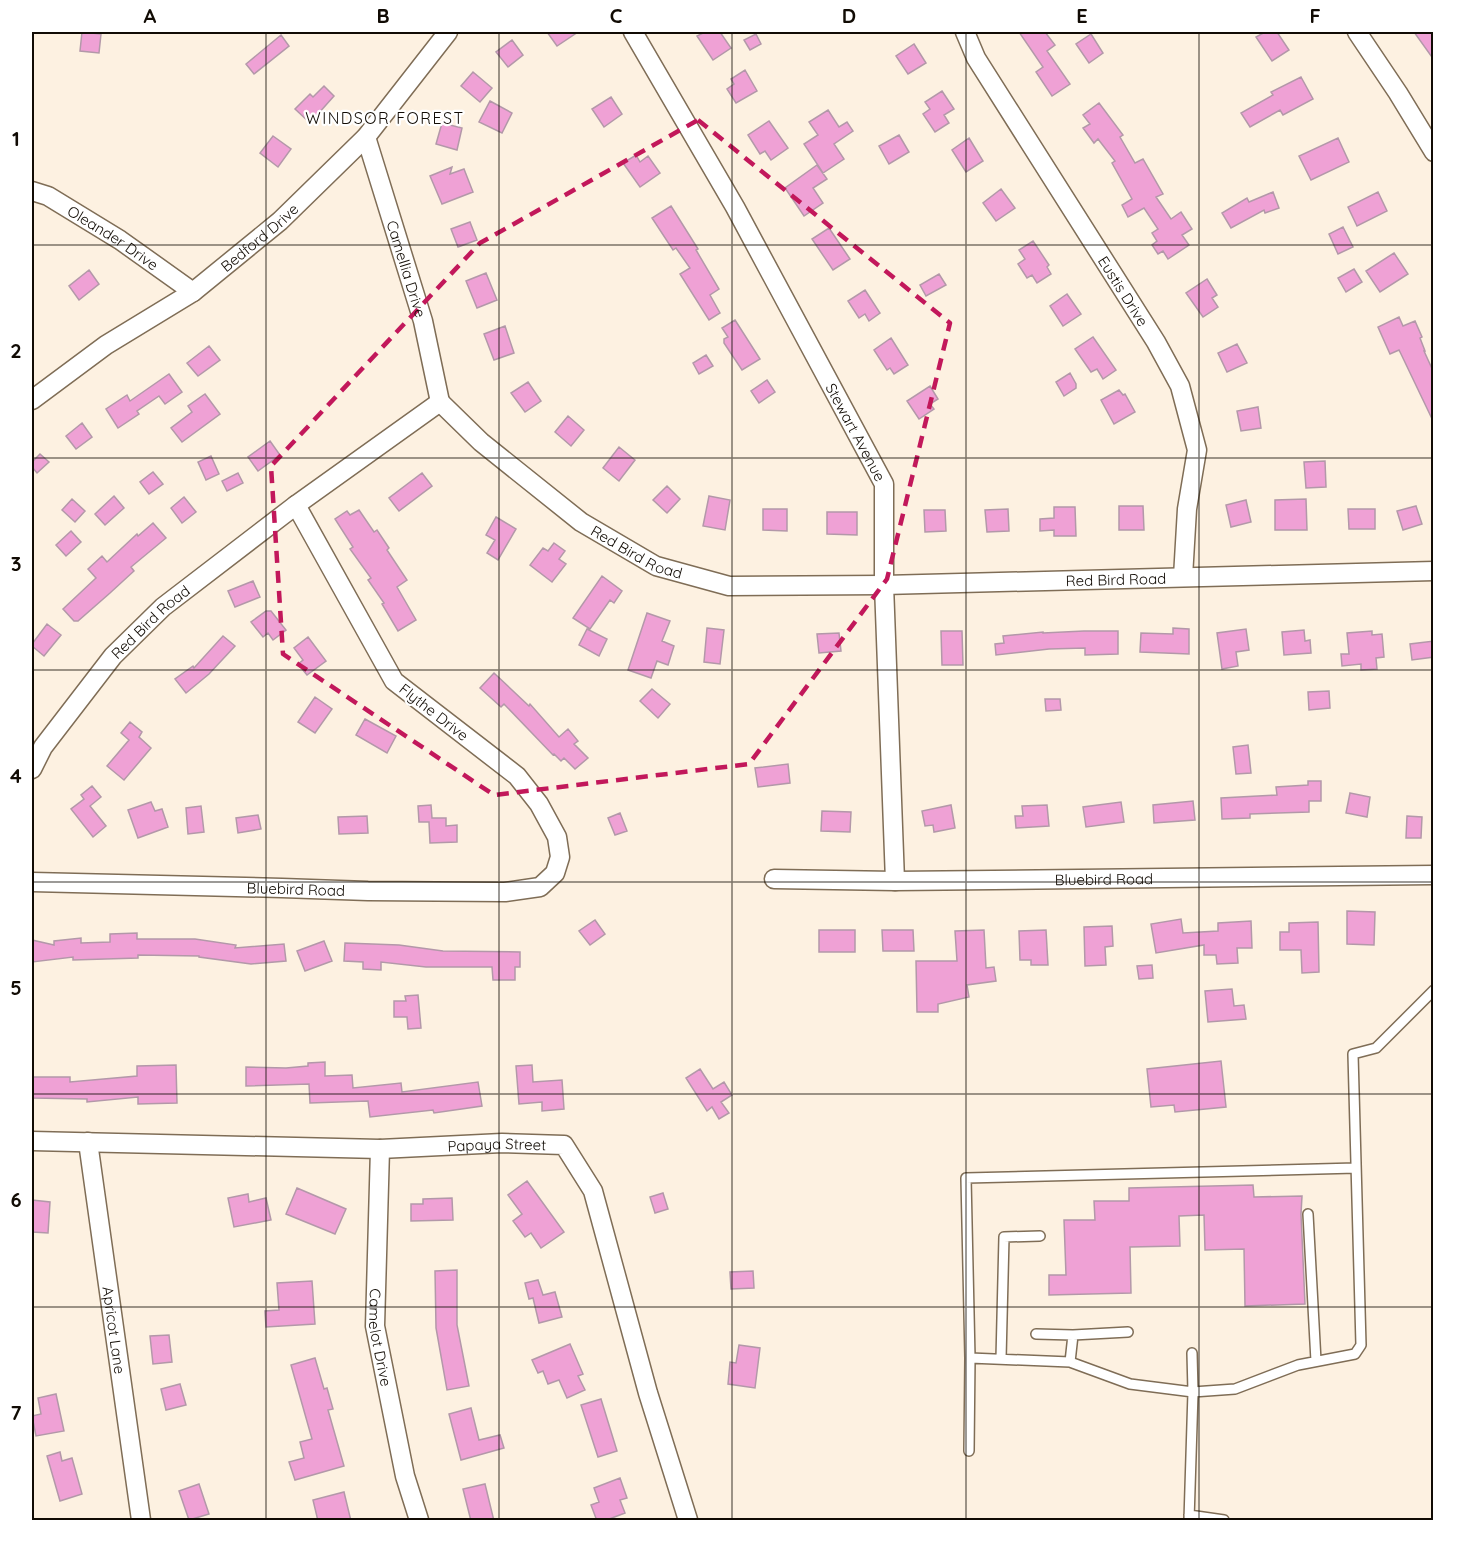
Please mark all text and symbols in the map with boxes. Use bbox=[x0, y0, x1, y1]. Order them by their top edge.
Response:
text: A bbox=[144, 3, 157, 28]
text: B bbox=[376, 3, 390, 28]
text: C bbox=[610, 3, 623, 28]
text: D bbox=[842, 3, 856, 28]
text: E bbox=[1076, 3, 1088, 28]
text: F bbox=[1309, 3, 1321, 28]
district label: WINDSOR FOREST bbox=[305, 108, 465, 128]
text: 1 bbox=[12, 126, 20, 151]
street label: Bedford Drive bbox=[216, 199, 302, 275]
street label: Oleander Drive bbox=[64, 201, 162, 274]
street label: Camellia Drive bbox=[383, 218, 431, 320]
street label: Eustis Drive bbox=[1094, 252, 1153, 330]
text: 2 bbox=[10, 338, 22, 363]
street label: Stewart Avenue bbox=[822, 380, 890, 484]
street label: Red Bird Road bbox=[588, 521, 685, 582]
text: 3 bbox=[11, 551, 21, 576]
street label: Red Bird Road bbox=[1065, 568, 1166, 590]
street label: Red Bird Road bbox=[107, 581, 193, 663]
street label: Flythe Drive bbox=[396, 679, 472, 745]
text: 4 bbox=[10, 763, 22, 788]
street label: Bluebird Road bbox=[1055, 869, 1153, 889]
street label: Bluebird Road bbox=[247, 878, 345, 900]
text: 5 bbox=[10, 975, 22, 1000]
street label: Papaya Street bbox=[447, 1133, 547, 1155]
text: 6 bbox=[10, 1187, 22, 1212]
street label: Apricot Lane bbox=[99, 1285, 130, 1375]
street label: Camelot Drive bbox=[365, 1288, 396, 1388]
text: 7 bbox=[11, 1400, 22, 1425]

